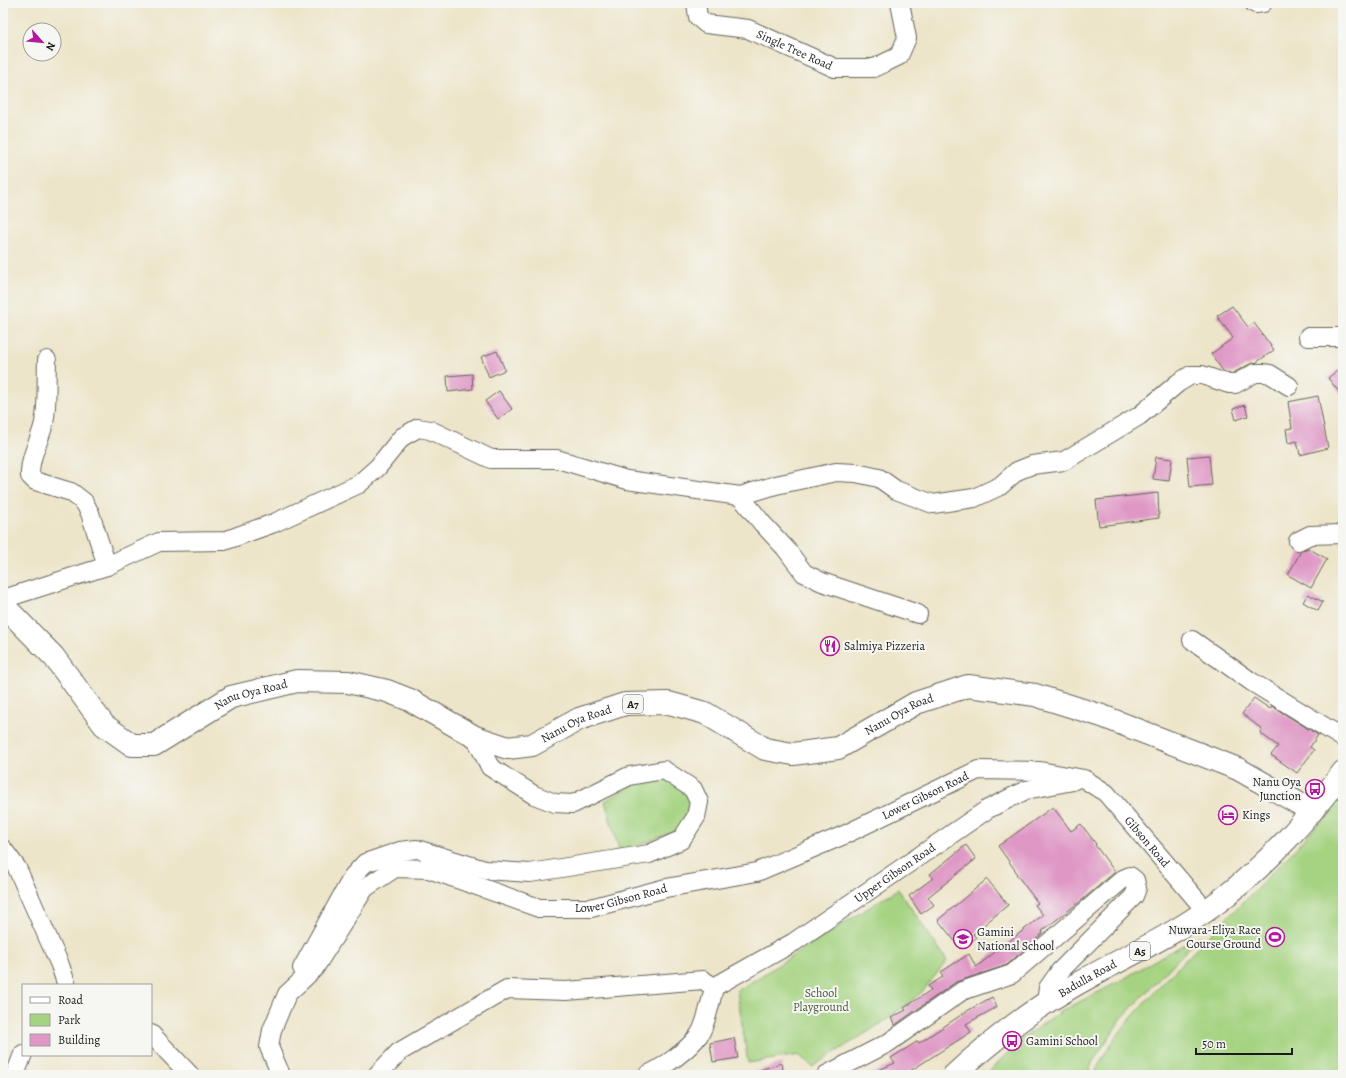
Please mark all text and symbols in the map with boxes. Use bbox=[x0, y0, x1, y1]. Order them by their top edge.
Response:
north arrow bbox=[22, 22, 62, 62]
street label: Single Tree Road bbox=[754, 26, 836, 74]
text: N bbox=[42, 39, 59, 53]
restaurant icon: Salmiya Pizzeria bbox=[819, 635, 841, 657]
place label: Salmiya Pizzeria bbox=[844, 638, 925, 654]
street label: Nanu Oya Road bbox=[211, 676, 289, 714]
street label: Nanu Oya Road bbox=[862, 690, 936, 739]
road number: A7 bbox=[623, 695, 643, 713]
street label: Nanu Oya Road bbox=[538, 701, 614, 747]
street label: Lower Gibson Road bbox=[879, 767, 972, 823]
place label: Nanu Oya Junction bbox=[1252, 774, 1301, 804]
bus stop icon: Nanu Oya Junction bbox=[1304, 778, 1326, 800]
hotel icon: Kings bbox=[1217, 804, 1239, 826]
place label: Kings bbox=[1242, 807, 1271, 823]
street label: Gibson Road bbox=[1121, 813, 1174, 871]
street label: Upper Gibson Road bbox=[851, 839, 939, 906]
street label: Lower Gibson Road bbox=[575, 880, 669, 916]
place label: Nuwara-Eliya Race Course Ground bbox=[1168, 922, 1262, 952]
place label: Gamini National School bbox=[977, 924, 1054, 954]
sports icon: Nuwara-Eliya Race Course Ground bbox=[1264, 926, 1286, 948]
school or university icon: Gamini National School bbox=[952, 928, 974, 950]
road number: A5 bbox=[1130, 942, 1150, 960]
street label: Badulla Road bbox=[1055, 956, 1120, 1001]
legend bbox=[22, 984, 152, 1056]
park label: School Playground bbox=[793, 985, 850, 1015]
text: Road bbox=[58, 992, 84, 1008]
text: Park bbox=[58, 1012, 81, 1028]
bus stop icon: Gamini School bbox=[1001, 1030, 1023, 1052]
scale bar bbox=[1196, 1030, 1292, 1056]
text: Building bbox=[58, 1032, 100, 1048]
place label: Gamini School bbox=[1026, 1033, 1098, 1049]
text: 50 m bbox=[1202, 1036, 1226, 1052]

